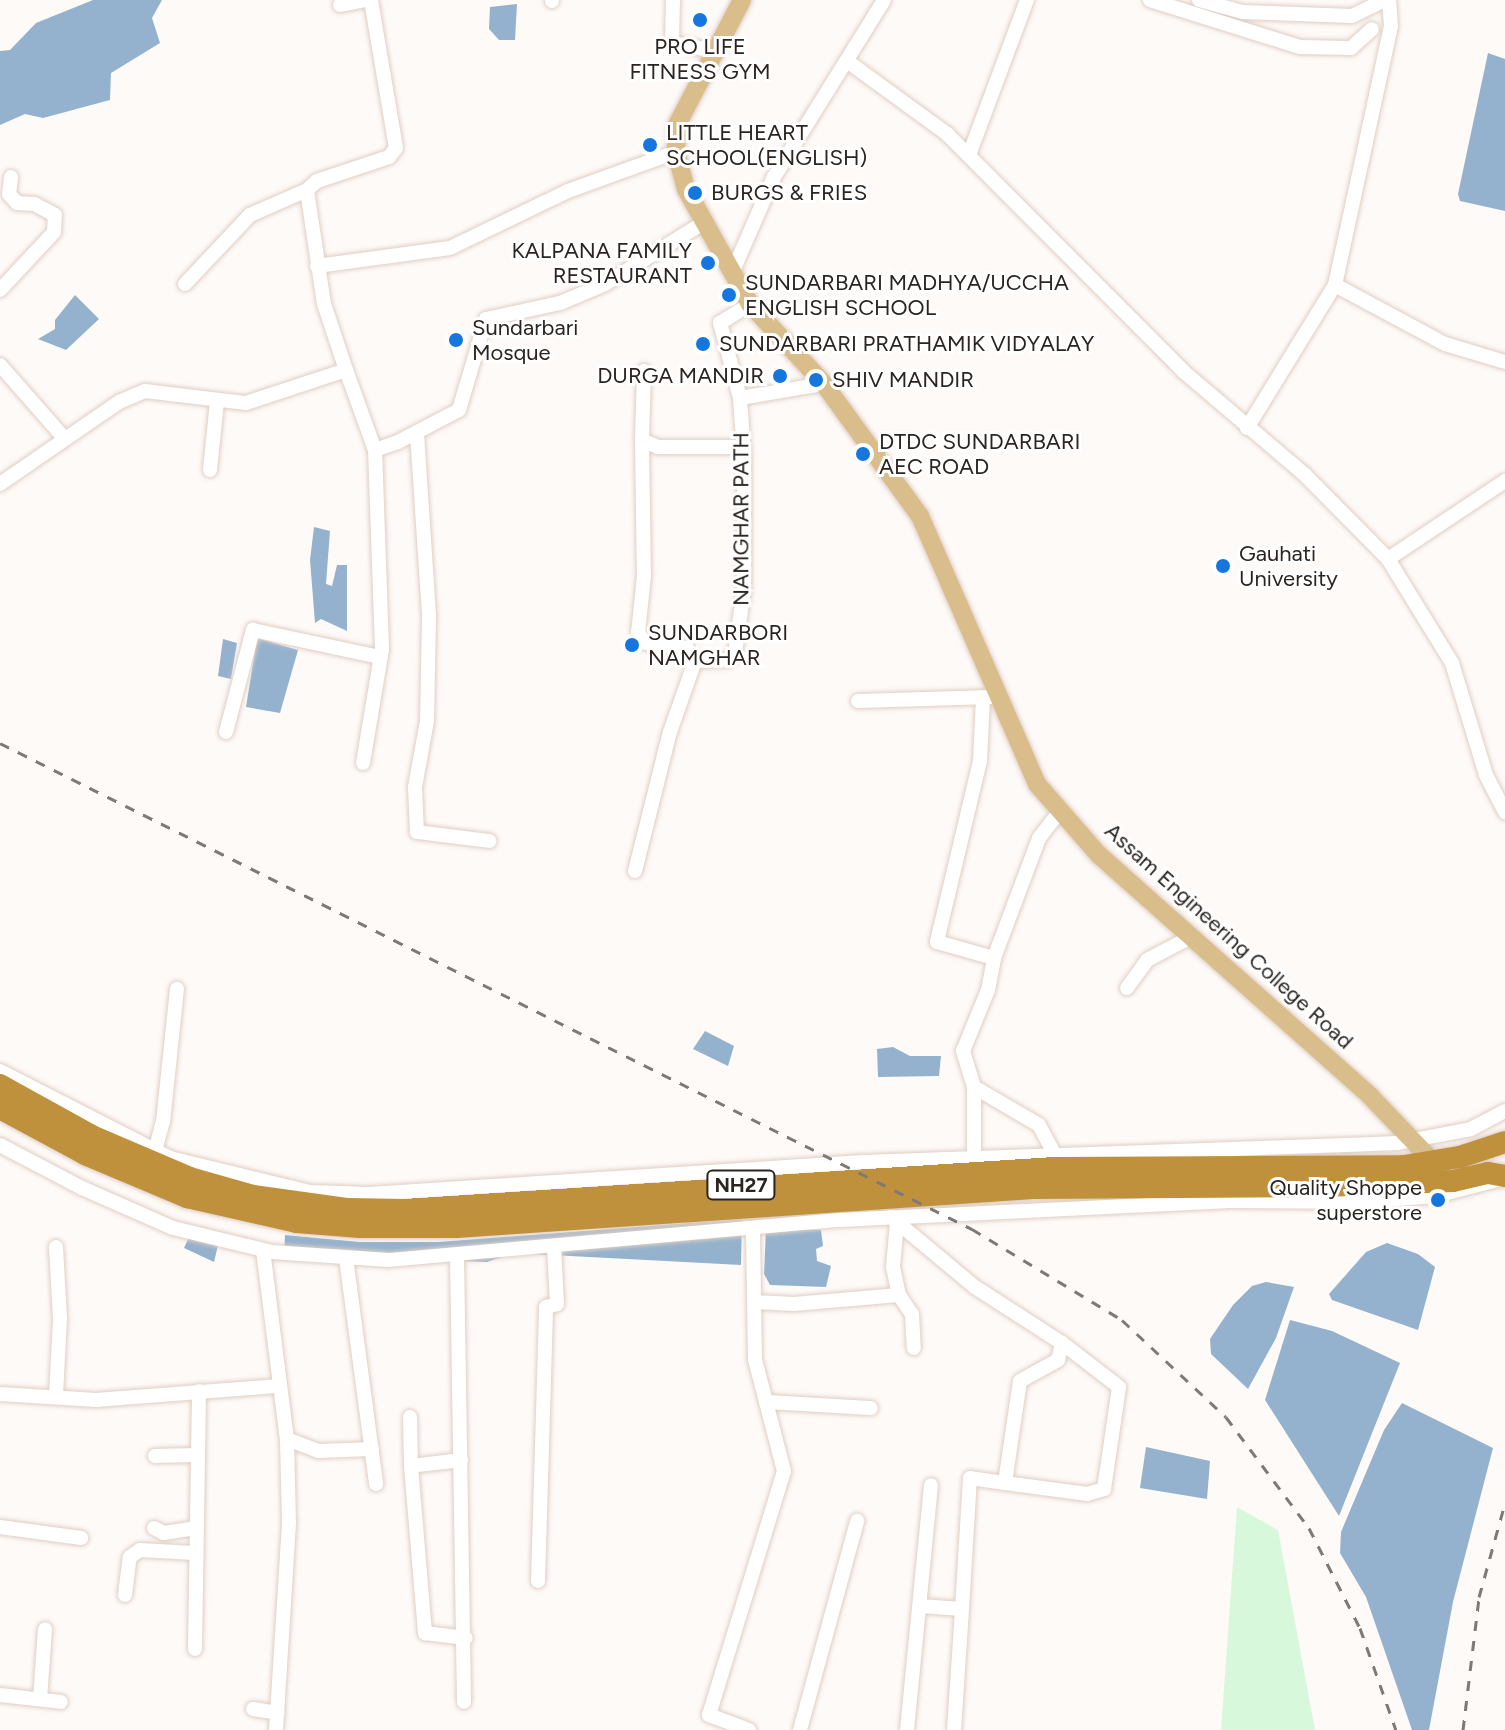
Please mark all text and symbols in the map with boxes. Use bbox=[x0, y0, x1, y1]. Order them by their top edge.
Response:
marker: PRO LIFE FITNESS GYM bbox=[691, 11, 709, 29]
place label: PRO LIFE FITNESS GYM bbox=[629, 33, 771, 84]
place label: LITTLE HEART SCHOOL(ENGLISH) bbox=[666, 119, 867, 170]
marker: LITTLE HEART SCHOOL(ENGLISH) bbox=[641, 136, 659, 154]
place label: BURGS & FRIES bbox=[711, 180, 867, 206]
marker: BURGS & FRIES bbox=[686, 184, 704, 202]
place label: KALPANA FAMILY RESTAURANT bbox=[511, 237, 692, 288]
marker: KALPANA FAMILY RESTAURANT bbox=[699, 254, 717, 272]
place label: SUNDARBARI MADHYA/UCCHA ENGLISH SCHOOL bbox=[745, 269, 1069, 320]
marker: SUNDARBARI MADHYA/UCCHA ENGLISH SCHOOL bbox=[720, 286, 738, 304]
place label: Sundarbari Mosque bbox=[472, 314, 578, 366]
marker: Sundarbari Mosque bbox=[447, 331, 465, 349]
place label: SUNDARBARI PRATHAMIK VIDYALAY bbox=[719, 331, 1094, 357]
marker: SUNDARBARI PRATHAMIK VIDYALAY bbox=[694, 335, 712, 353]
place label: DURGA MANDIR bbox=[597, 363, 764, 389]
marker: DURGA MANDIR bbox=[771, 367, 789, 385]
place label: SHIV MANDIR bbox=[832, 367, 974, 393]
marker: SHIV MANDIR bbox=[807, 371, 825, 389]
place label: DTDC SUNDARBARI AEC ROAD bbox=[879, 428, 1080, 480]
street label: NAMGHAR PATH bbox=[728, 432, 754, 606]
marker: DTDC SUNDARBARI AEC ROAD bbox=[854, 445, 872, 463]
place label: Gauhati University bbox=[1239, 540, 1338, 592]
marker: Gauhati University bbox=[1214, 557, 1232, 575]
place label: SUNDARBORI NAMGHAR bbox=[648, 619, 788, 670]
marker: SUNDARBORI NAMGHAR bbox=[623, 636, 641, 654]
street label: Assam Engineering College Road bbox=[1099, 818, 1359, 1054]
road number: NH27 bbox=[705, 1169, 777, 1201]
place label: Quality Shoppe superstore bbox=[1270, 1174, 1422, 1226]
marker: Quality Shoppe superstore bbox=[1429, 1191, 1447, 1209]

